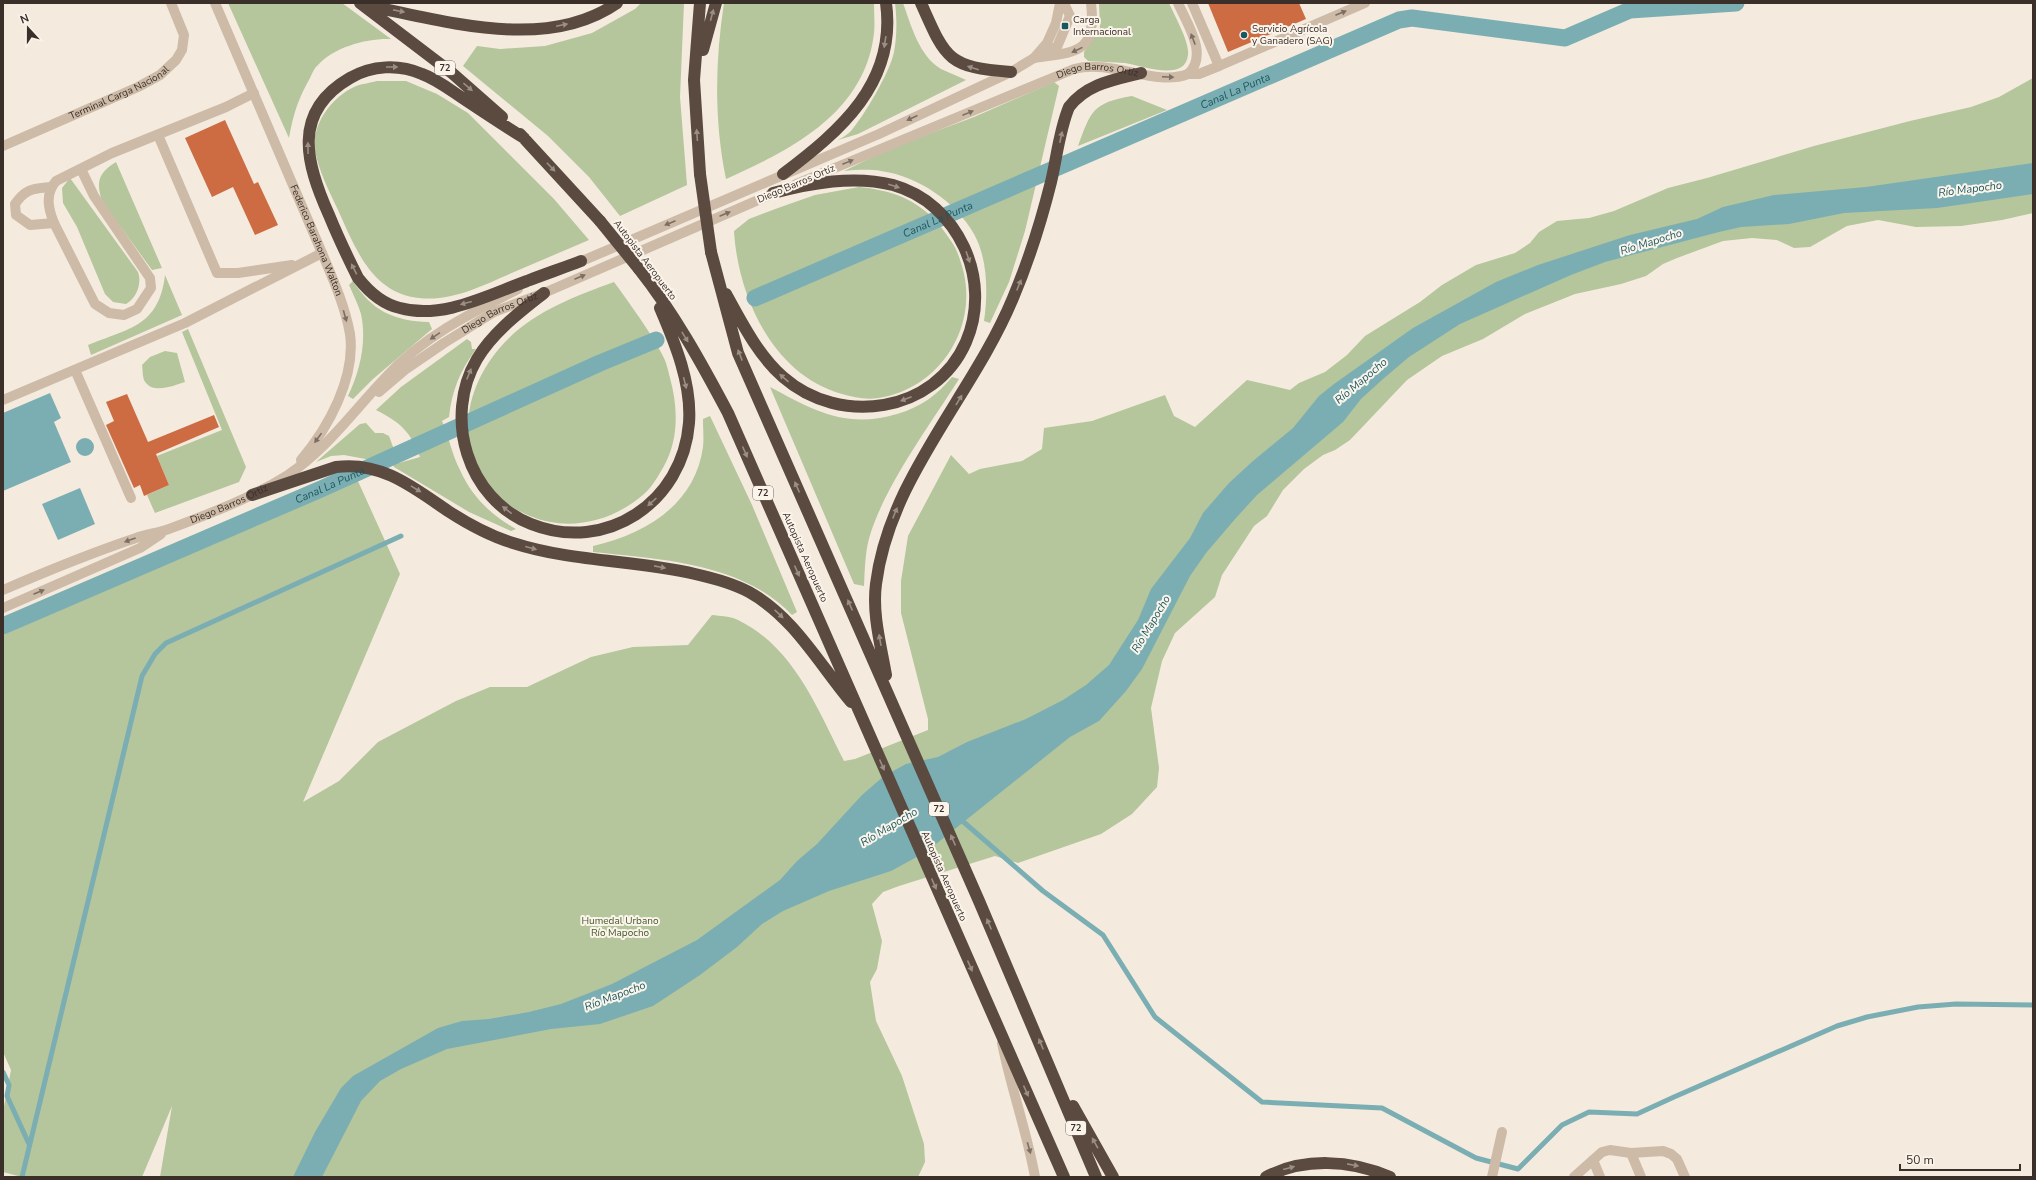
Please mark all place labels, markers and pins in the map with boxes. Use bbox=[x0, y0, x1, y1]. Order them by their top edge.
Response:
place label: Carga Internacional bbox=[1073, 13, 1131, 39]
marker: Carga Internacional bbox=[1060, 21, 1070, 31]
place label: Servicio Agrícola y Ganadero (SAG) bbox=[1252, 22, 1333, 48]
marker: Servicio Agrícola y Ganadero (SAG) bbox=[1239, 30, 1249, 40]

